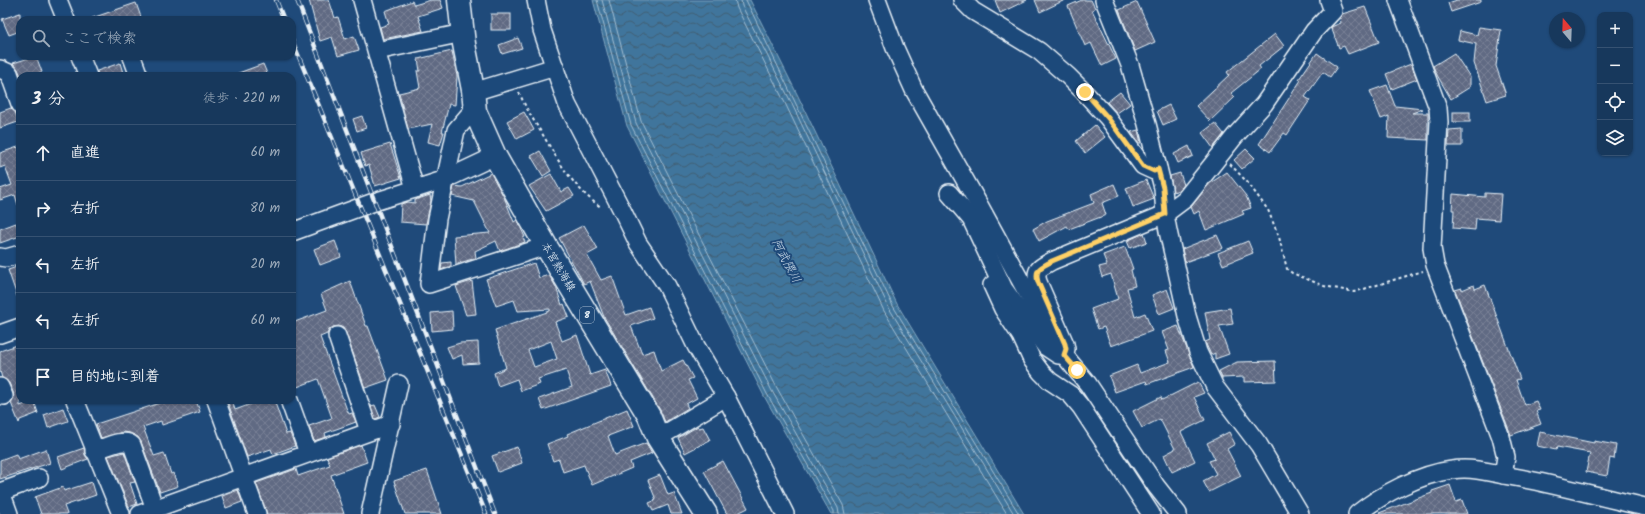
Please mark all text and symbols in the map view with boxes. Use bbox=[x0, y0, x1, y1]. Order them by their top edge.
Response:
north arrow bbox=[1549, 12, 1585, 48]
map controls bbox=[1597, 12, 1633, 156]
button: + bbox=[1597, 12, 1633, 48]
search box bbox=[16, 16, 296, 60]
icon: search bbox=[30, 27, 52, 49]
text: ここで検索 bbox=[62, 27, 137, 51]
button: − bbox=[1597, 48, 1633, 84]
route end bbox=[1076, 83, 1094, 101]
button: locate bbox=[1597, 84, 1633, 120]
text: 3 分 bbox=[32, 86, 65, 113]
text: 徒歩 · 220 m bbox=[203, 88, 280, 109]
button: layers bbox=[1597, 120, 1633, 156]
text: 直進 bbox=[70, 141, 100, 165]
icon: ahead bbox=[32, 142, 54, 164]
text: 60 m bbox=[251, 142, 280, 163]
text: 右折 bbox=[70, 197, 100, 221]
icon: right bbox=[32, 198, 54, 220]
text: 80 m bbox=[250, 198, 280, 219]
water label: 阿武隈川 bbox=[766, 235, 806, 287]
street label: 本宮熱海線 bbox=[536, 239, 580, 295]
text: 左折 bbox=[70, 253, 100, 277]
icon: left bbox=[32, 254, 54, 276]
text: 20 m bbox=[250, 254, 280, 275]
road number: 8 bbox=[580, 307, 594, 323]
text: 左折 bbox=[70, 309, 100, 333]
icon: left bbox=[32, 310, 54, 332]
text: 60 m bbox=[251, 310, 280, 331]
route start bbox=[1068, 361, 1086, 379]
text: 目的地に到着 bbox=[70, 365, 160, 389]
icon: arrive bbox=[32, 366, 54, 388]

